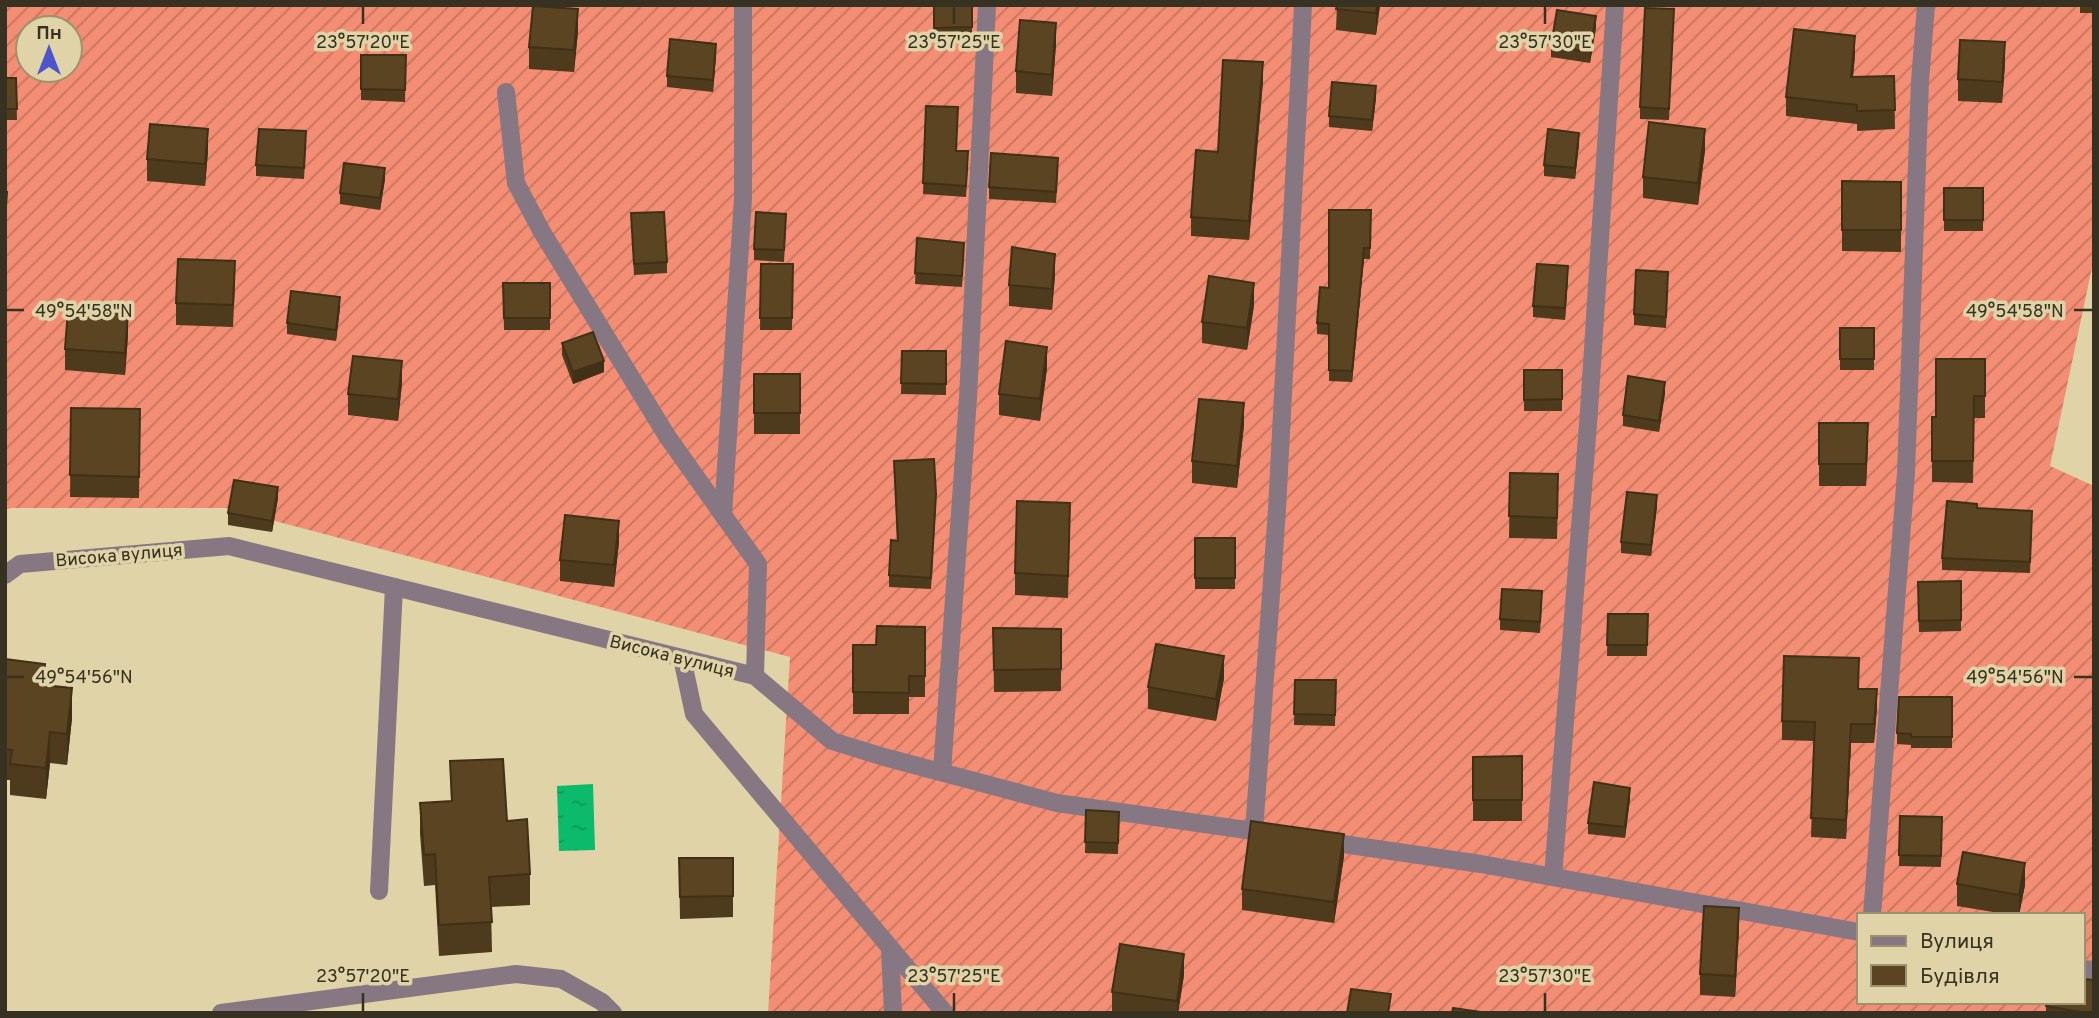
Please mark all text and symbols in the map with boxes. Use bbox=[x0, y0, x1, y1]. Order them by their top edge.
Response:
north arrow bbox=[14, 14, 84, 84]
text: Пн bbox=[36, 22, 62, 46]
text: 23°57'20"E bbox=[316, 32, 410, 55]
text: 23°57'25"E bbox=[907, 32, 1001, 55]
text: 23°57'30"E bbox=[1498, 32, 1592, 55]
text: 49°54'58"N bbox=[35, 301, 133, 324]
text: 49°54'58"N bbox=[1966, 301, 2064, 324]
street label: Висока вулиця bbox=[55, 539, 184, 574]
street label: Висока вулиця bbox=[607, 631, 736, 684]
text: 49°54'56"N bbox=[35, 667, 133, 690]
text: 49°54'56"N bbox=[1966, 667, 2064, 690]
legend bbox=[1857, 913, 2085, 1004]
text: Вулиця bbox=[1920, 929, 1994, 956]
text: Будівля bbox=[1920, 964, 2000, 991]
text: 23°57'20"E bbox=[316, 966, 410, 989]
text: 23°57'25"E bbox=[907, 966, 1001, 989]
text: 23°57'30"E bbox=[1498, 966, 1592, 989]

